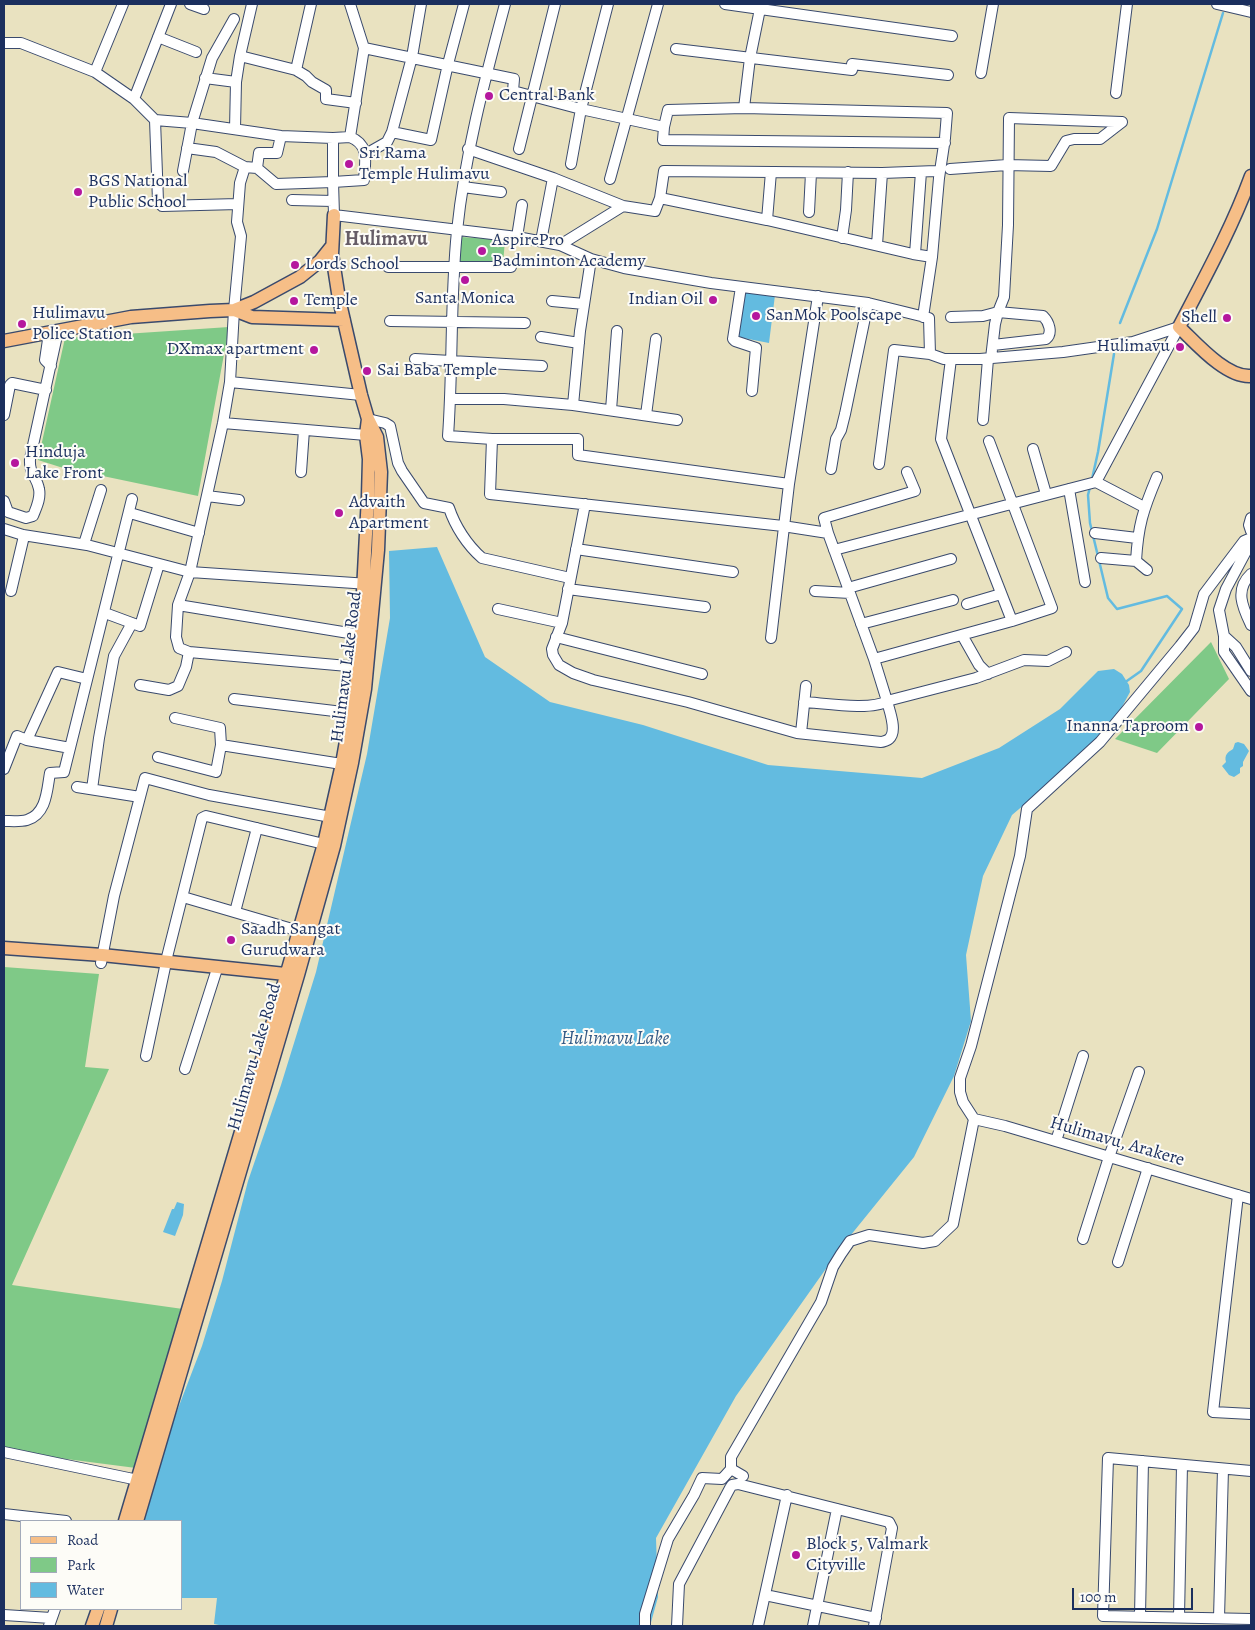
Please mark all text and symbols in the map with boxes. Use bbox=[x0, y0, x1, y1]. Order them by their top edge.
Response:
place label: Central Bank bbox=[499, 85, 595, 107]
marker: Central Bank bbox=[483, 90, 495, 102]
place label: Sri Rama Temple Hulimavu bbox=[359, 143, 490, 186]
marker: Sri Rama Temple Hulimavu bbox=[343, 158, 355, 170]
place label: BGS National Public School bbox=[88, 171, 187, 213]
marker: BGS National Public School bbox=[72, 186, 84, 198]
district label: Hulimavu bbox=[344, 228, 428, 252]
place label: AspirePro Badminton Academy bbox=[492, 230, 646, 272]
marker: AspirePro Badminton Academy bbox=[476, 245, 488, 257]
place label: Lords School bbox=[305, 254, 399, 276]
marker: Lords School bbox=[289, 259, 301, 271]
marker: Santa Monica bbox=[459, 274, 471, 286]
place label: Santa Monica bbox=[415, 288, 515, 310]
place label: Indian Oil bbox=[628, 289, 703, 311]
place label: Temple bbox=[304, 290, 358, 312]
marker: Indian Oil bbox=[707, 294, 719, 306]
marker: Temple bbox=[288, 295, 300, 307]
place label: Hulimavu Police Station bbox=[32, 303, 132, 346]
place label: SanMok Poolscape bbox=[766, 305, 902, 327]
place label: Shell bbox=[1181, 307, 1217, 329]
marker: SanMok Poolscape bbox=[750, 310, 762, 322]
marker: Shell bbox=[1221, 312, 1233, 324]
marker: Hulimavu Police Station bbox=[16, 318, 28, 330]
place label: Hulimavu bbox=[1096, 336, 1170, 358]
place label: DXmax apartment bbox=[166, 339, 304, 361]
marker: Hulimavu bbox=[1174, 341, 1186, 353]
marker: DXmax apartment bbox=[308, 344, 320, 356]
place label: Sai Baba Temple bbox=[377, 360, 497, 382]
marker: Sai Baba Temple bbox=[361, 365, 373, 377]
place label: Hinduja Lake Front bbox=[25, 442, 103, 484]
marker: Hinduja Lake Front bbox=[9, 457, 21, 469]
place label: Advaith Apartment bbox=[349, 492, 429, 534]
marker: Advaith Apartment bbox=[333, 507, 345, 519]
street label: Hulimavu Lake Road bbox=[327, 590, 367, 744]
place label: Inanna Taproom bbox=[1066, 716, 1189, 738]
marker: Inanna Taproom bbox=[1193, 721, 1205, 733]
place label: Saadh Sangat Gurudwara bbox=[241, 919, 340, 962]
marker: Saadh Sangat Gurudwara bbox=[225, 934, 237, 946]
street label: Hulimavu Lake Road bbox=[224, 981, 286, 1133]
water label: Hulimavu Lake bbox=[561, 1028, 669, 1050]
street label: Hulimavu, Arakere bbox=[1047, 1112, 1187, 1172]
legend bbox=[20, 1520, 182, 1610]
text: Road bbox=[67, 1530, 98, 1550]
place label: Block 5, Valmark Cityville bbox=[806, 1534, 928, 1576]
marker: Block 5, Valmark Cityville bbox=[790, 1549, 802, 1561]
text: Park bbox=[67, 1555, 95, 1575]
scale bar bbox=[1075, 1578, 1196, 1610]
text: Water bbox=[67, 1580, 104, 1600]
text: 100 m bbox=[1080, 1587, 1117, 1607]

